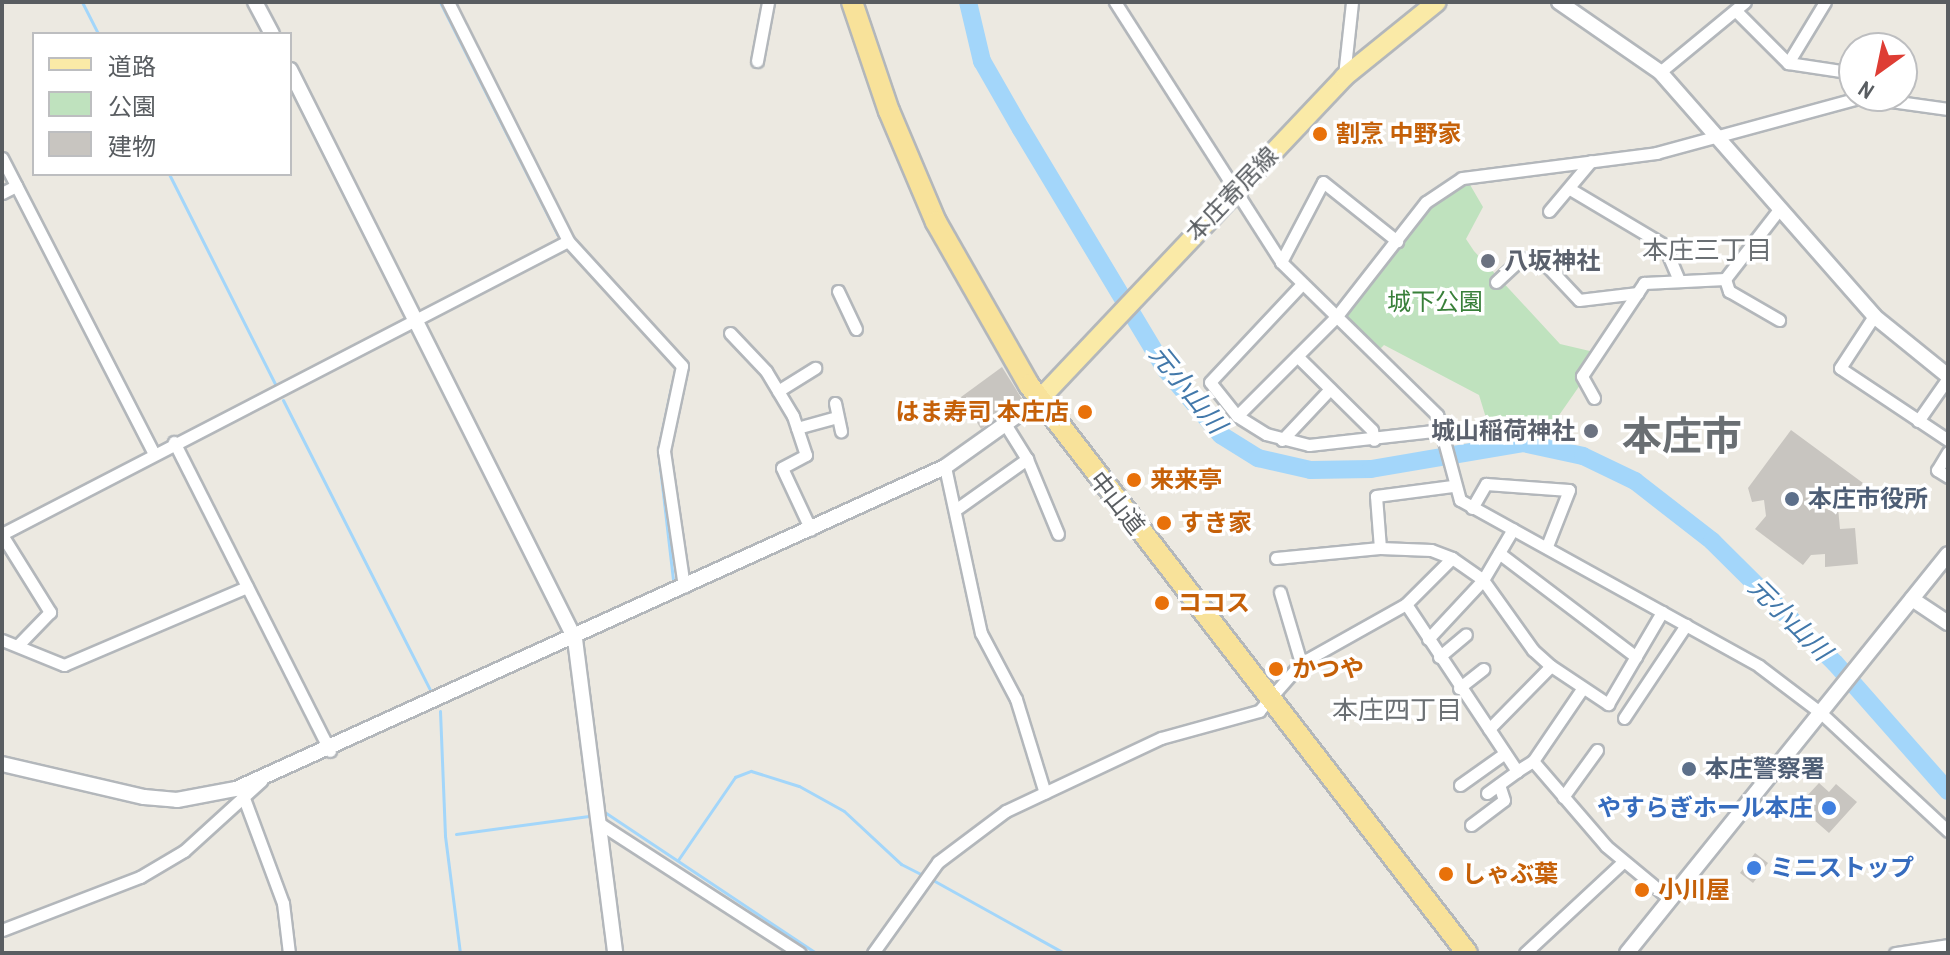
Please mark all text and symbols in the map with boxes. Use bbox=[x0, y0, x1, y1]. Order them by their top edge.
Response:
legend bbox=[32, 32, 292, 176]
north arrow bbox=[1838, 32, 1918, 112]
text: 道路 bbox=[108, 50, 156, 82]
text: N bbox=[1852, 74, 1880, 107]
text: 公園 bbox=[108, 90, 156, 122]
place label: 割烹 中野家 bbox=[1336, 120, 1461, 148]
marker: 割烹 中野家 bbox=[1311, 125, 1329, 143]
text: 建物 bbox=[108, 130, 156, 162]
street label: 本庄寄居線 bbox=[1180, 141, 1284, 247]
district label: 本庄三丁目 bbox=[1642, 234, 1772, 266]
place label: 八坂神社 bbox=[1504, 247, 1600, 275]
marker: 八坂神社 bbox=[1479, 252, 1497, 270]
park label: 城下公園 bbox=[1387, 288, 1483, 316]
water label: 元小山川 bbox=[1143, 339, 1233, 439]
place label: はま寿司 本庄店 bbox=[896, 398, 1069, 426]
marker: はま寿司 本庄店 bbox=[1076, 403, 1094, 421]
district label: 本庄市 bbox=[1622, 412, 1742, 460]
place label: 城山稲荷神社 bbox=[1431, 417, 1575, 445]
marker: 城山稲荷神社 bbox=[1582, 422, 1600, 440]
street label: 中山道 bbox=[1083, 466, 1151, 540]
place label: 来来亭 bbox=[1150, 466, 1222, 494]
marker: 来来亭 bbox=[1125, 471, 1143, 489]
place label: 本庄市役所 bbox=[1808, 485, 1928, 513]
marker: 本庄市役所 bbox=[1783, 490, 1801, 508]
place label: すき家 bbox=[1180, 509, 1252, 537]
marker: すき家 bbox=[1155, 514, 1173, 532]
water label: 元小山川 bbox=[1742, 571, 1838, 667]
place label: ココス bbox=[1178, 589, 1250, 617]
marker: ココス bbox=[1153, 594, 1171, 612]
place label: かつや bbox=[1292, 655, 1364, 683]
marker: かつや bbox=[1267, 660, 1285, 678]
district label: 本庄四丁目 bbox=[1332, 694, 1462, 726]
place label: 本庄警察署 bbox=[1705, 755, 1825, 783]
marker: 本庄警察署 bbox=[1680, 760, 1698, 778]
place label: やすらぎホール本庄 bbox=[1597, 794, 1813, 822]
marker: やすらぎホール本庄 bbox=[1820, 799, 1838, 817]
place label: ミニストップ bbox=[1770, 854, 1914, 882]
marker: ミニストップ bbox=[1745, 859, 1763, 877]
place label: しゃぶ葉 bbox=[1462, 860, 1558, 888]
marker: しゃぶ葉 bbox=[1437, 865, 1455, 883]
place label: 小川屋 bbox=[1658, 876, 1730, 904]
marker: 小川屋 bbox=[1633, 881, 1651, 899]

